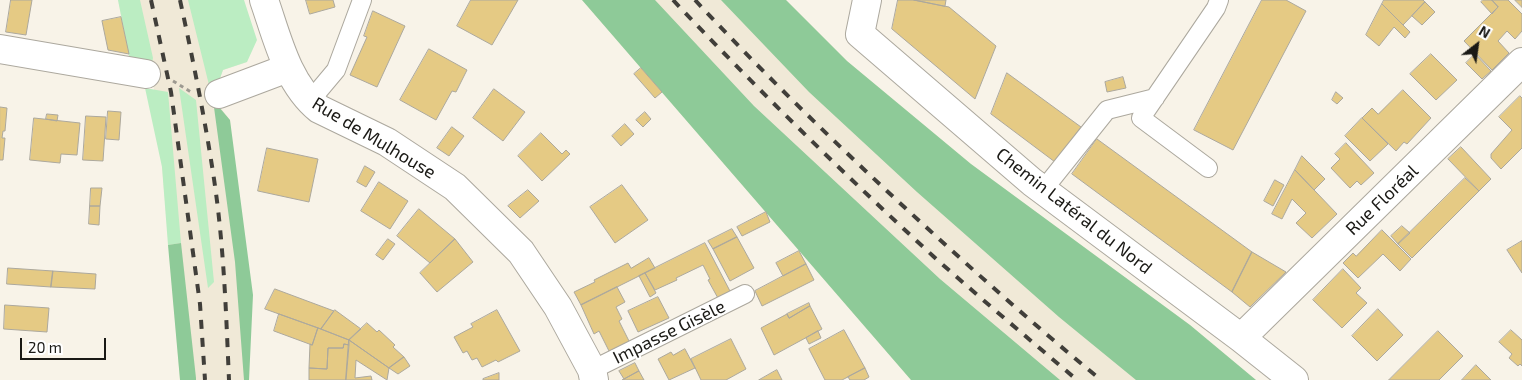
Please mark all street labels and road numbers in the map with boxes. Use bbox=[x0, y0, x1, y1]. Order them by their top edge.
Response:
street label: Rue de Mulhouse bbox=[308, 93, 440, 183]
street label: Chemin Latéral du Nord bbox=[992, 143, 1156, 279]
street label: Rue Floréal bbox=[1341, 160, 1423, 240]
street label: Impasse Gisèle bbox=[609, 295, 729, 369]

